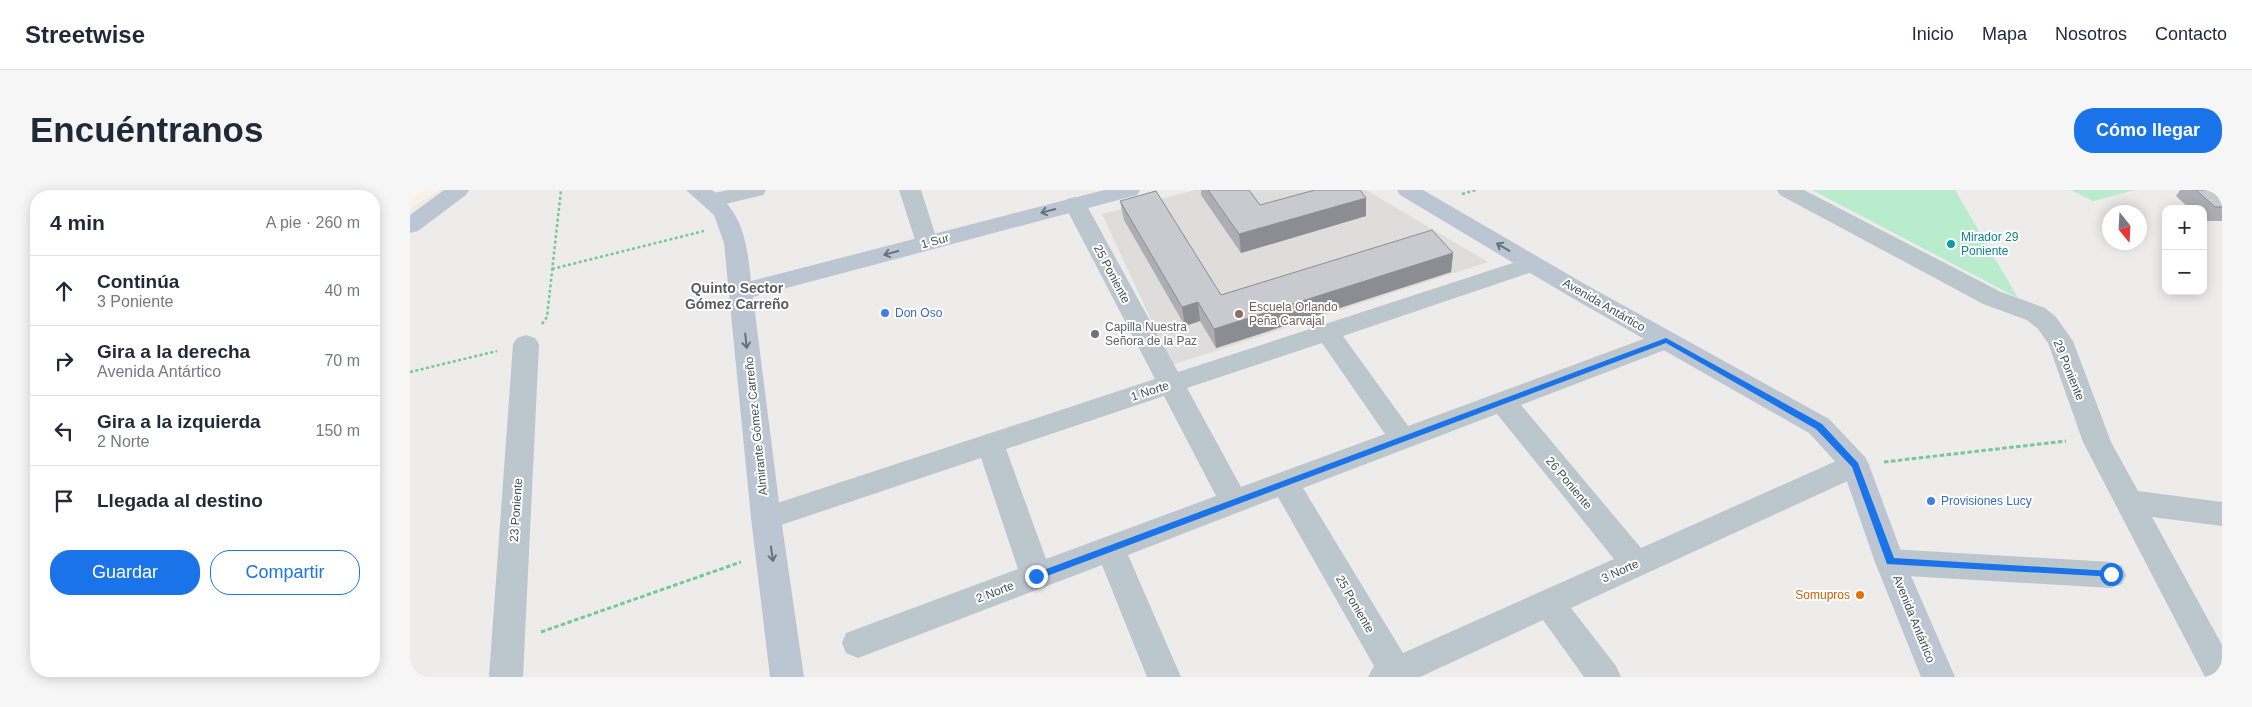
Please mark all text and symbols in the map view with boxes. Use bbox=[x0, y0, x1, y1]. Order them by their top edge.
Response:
text: Streetwise bbox=[25, 21, 145, 48]
text: Inicio bbox=[1912, 24, 1954, 44]
text: Mapa bbox=[1982, 24, 2027, 44]
text: Nosotros bbox=[2055, 24, 2127, 44]
text: Contacto bbox=[2155, 24, 2227, 44]
button: Cómo llegar bbox=[2074, 108, 2222, 153]
text: Encuéntranos bbox=[30, 110, 263, 149]
north arrow bbox=[2102, 205, 2147, 250]
map controls bbox=[2162, 205, 2207, 295]
button: + bbox=[2162, 205, 2207, 250]
one-way arrow bbox=[1041, 207, 1057, 217]
text: 4 min bbox=[50, 211, 105, 234]
text: A pie · 260 m bbox=[266, 214, 360, 231]
place label: Mirador 29 Poniente bbox=[1961, 230, 2019, 258]
street label: 1 Sur bbox=[919, 231, 951, 251]
marker: Mirador 29 Poniente bbox=[1945, 238, 1957, 250]
one-way arrow bbox=[1497, 241, 1511, 251]
street label: 25 Poniente bbox=[1091, 242, 1133, 306]
one-way arrow bbox=[883, 248, 899, 258]
button: − bbox=[2162, 250, 2207, 295]
text: Continúa bbox=[97, 271, 179, 292]
street label: Avenida Antártico bbox=[1560, 276, 1648, 335]
icon: ahead bbox=[50, 277, 78, 305]
district label: Quinto Sector Gómez Carreño bbox=[685, 280, 789, 312]
text: 40 m bbox=[324, 282, 360, 299]
text: 3 Poniente bbox=[97, 293, 174, 310]
place label: Escuela Orlando Peña Carvajal bbox=[1249, 300, 1338, 328]
place label: Don Oso bbox=[895, 306, 943, 320]
marker: Don Oso bbox=[879, 307, 891, 319]
marker: Escuela Orlando Peña Carvajal bbox=[1233, 308, 1245, 320]
place label: Capilla Nuestra Señora de la Paz bbox=[1105, 320, 1197, 348]
marker: Capilla Nuestra Señora de la Paz bbox=[1089, 328, 1101, 340]
one-way arrow bbox=[741, 332, 751, 348]
street label: 29 Poniente bbox=[2051, 338, 2088, 403]
text: Gira a la derecha bbox=[97, 341, 250, 362]
icon: right bbox=[50, 347, 78, 375]
text: 70 m bbox=[324, 352, 360, 369]
street label: Almirante Gómez Carreño bbox=[742, 356, 770, 496]
text: Avenida Antártico bbox=[97, 363, 221, 380]
street label: 1 Norte bbox=[1129, 378, 1171, 404]
text: Gira a la izquierda bbox=[97, 411, 261, 432]
icon: left bbox=[50, 417, 78, 445]
text: 150 m bbox=[316, 422, 360, 439]
text: 2 Norte bbox=[97, 433, 149, 450]
street label: 26 Poniente bbox=[1543, 454, 1595, 512]
street label: 23 Poniente bbox=[507, 477, 525, 542]
icon: arrive bbox=[50, 487, 78, 515]
text: Llegada al destino bbox=[97, 490, 263, 511]
place label: Provisiones Lucy bbox=[1941, 494, 2032, 508]
marker: Provisiones Lucy bbox=[1925, 495, 1937, 507]
one-way arrow bbox=[767, 546, 777, 562]
button: Guardar bbox=[50, 550, 200, 595]
button: Compartir bbox=[210, 550, 360, 595]
street label: 3 Norte bbox=[1599, 556, 1641, 585]
route start bbox=[2100, 563, 2123, 586]
route end bbox=[1025, 565, 1048, 588]
street label: 25 Poniente bbox=[1333, 573, 1377, 636]
street label: Avenida Antártico bbox=[1890, 573, 1938, 665]
street label: 2 Norte bbox=[974, 578, 1016, 606]
place label: Somupros bbox=[1795, 588, 1850, 602]
marker: Somupros bbox=[1854, 589, 1866, 601]

